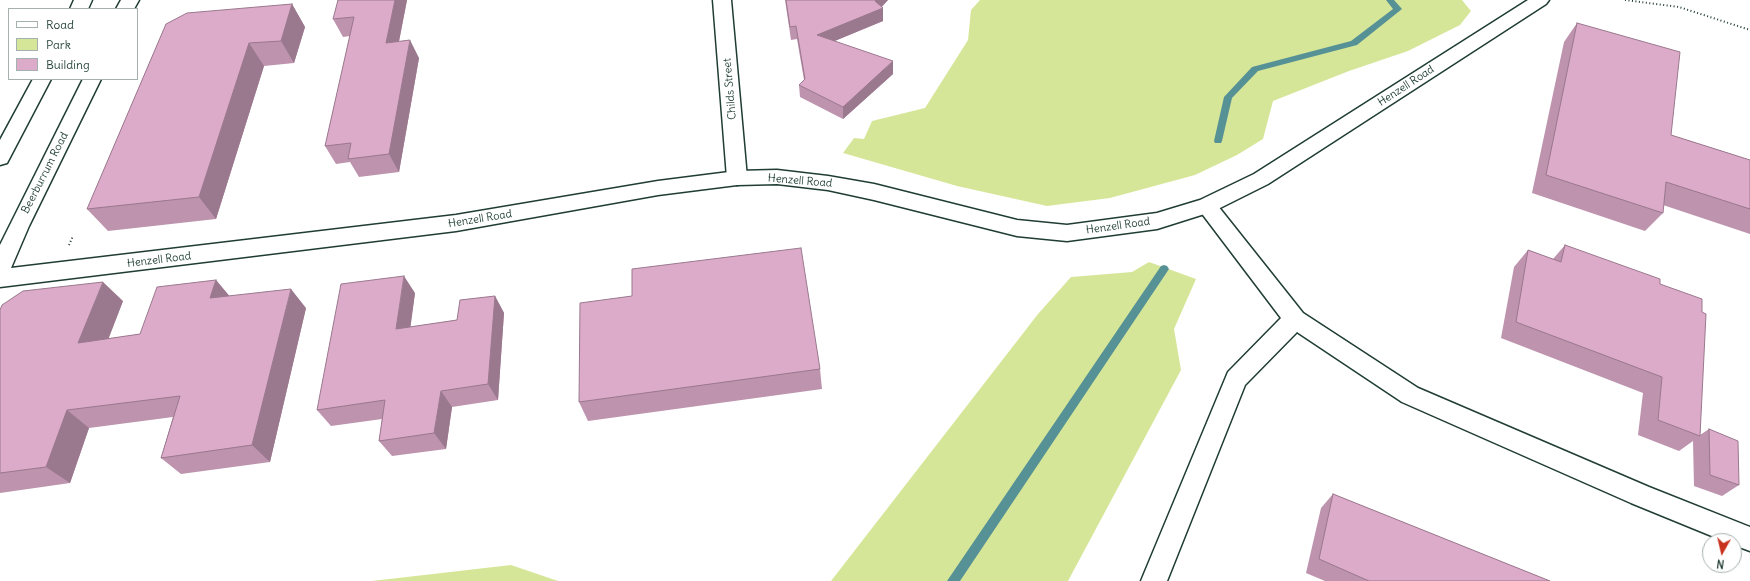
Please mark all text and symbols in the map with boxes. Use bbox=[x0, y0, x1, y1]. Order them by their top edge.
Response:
legend bbox=[8, 8, 138, 80]
text: Road bbox=[46, 17, 74, 32]
text: Park bbox=[46, 37, 71, 52]
text: Building bbox=[46, 57, 90, 72]
street label: Childs Street bbox=[721, 58, 739, 120]
street label: Henzell Road bbox=[1375, 63, 1437, 109]
street label: Beerburrum Road bbox=[19, 130, 71, 216]
street label: Henzell Road bbox=[767, 172, 833, 190]
street label: Henzell Road bbox=[447, 207, 513, 231]
street label: Henzell Road bbox=[1085, 215, 1151, 237]
street label: Henzell Road bbox=[126, 250, 192, 270]
north arrow bbox=[1702, 533, 1742, 573]
text: N bbox=[1716, 556, 1725, 571]

